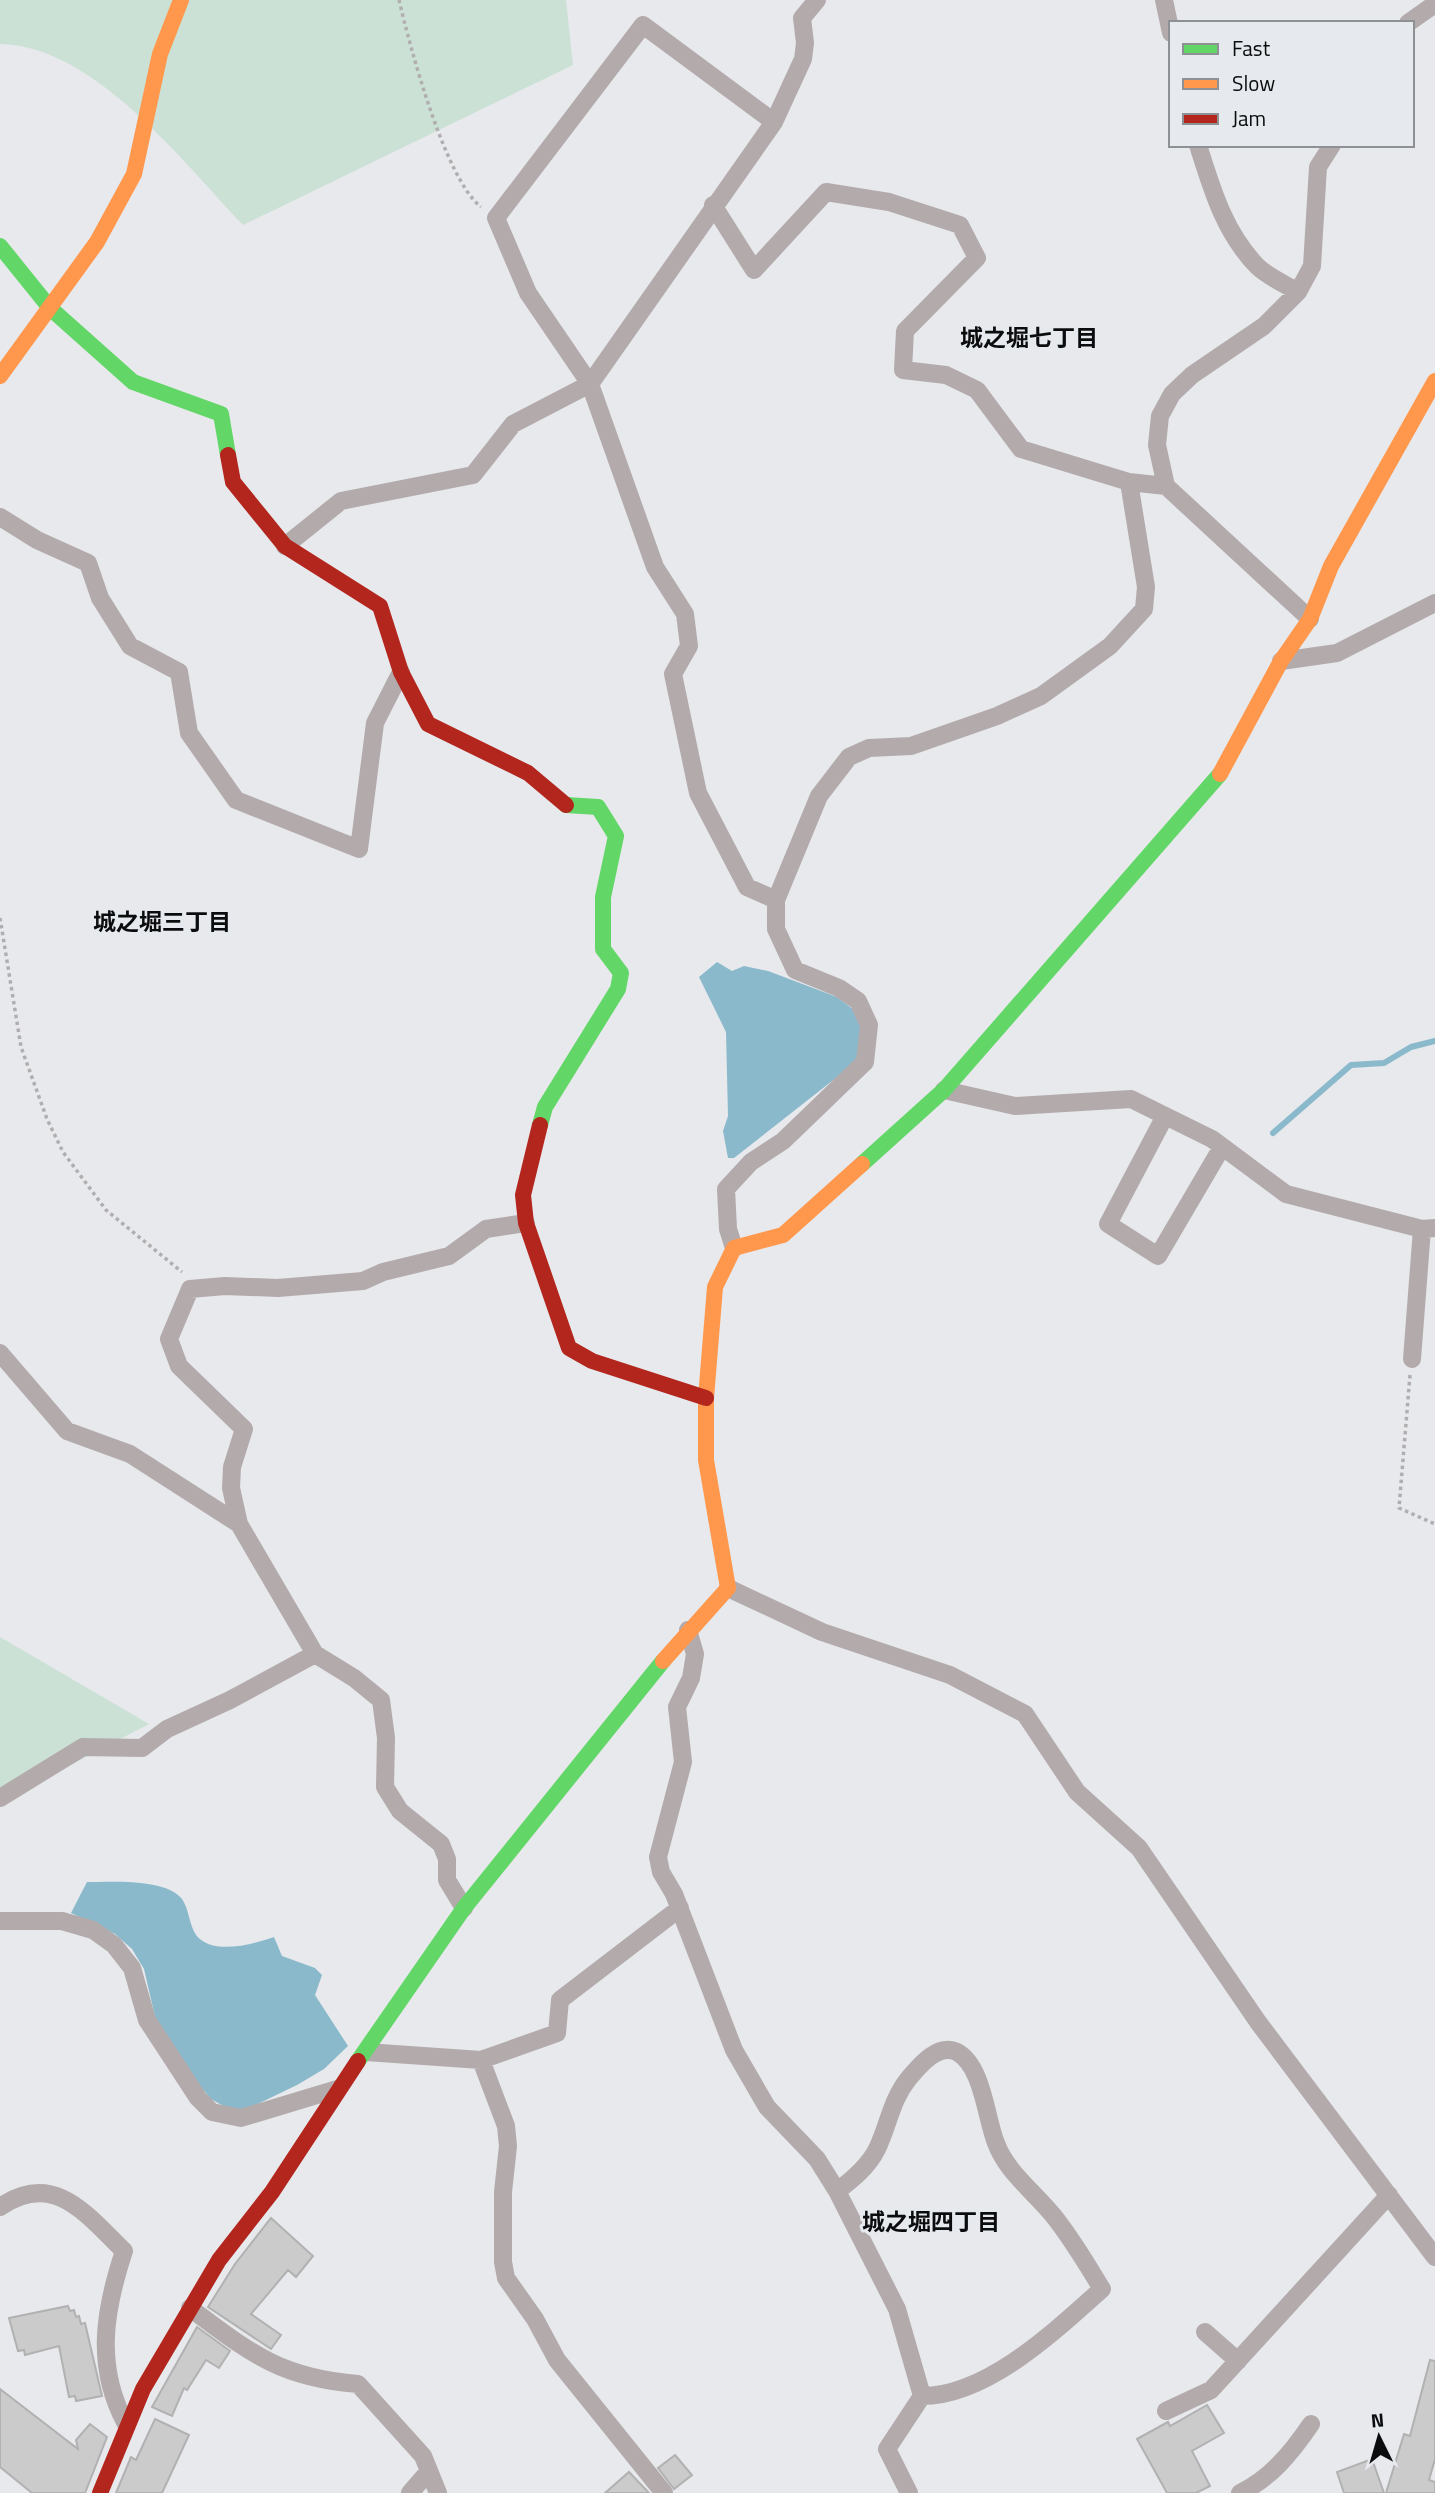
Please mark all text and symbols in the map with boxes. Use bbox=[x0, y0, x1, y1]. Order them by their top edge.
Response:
legend bbox=[1169, 21, 1414, 147]
text: Fast bbox=[1232, 32, 1271, 64]
text: Slow bbox=[1232, 67, 1275, 99]
text: Jam bbox=[1232, 102, 1266, 134]
district label: 城之堀七丁目 bbox=[960, 320, 1098, 355]
district label: 城之堀三丁目 bbox=[93, 904, 231, 939]
district label: 城之堀四丁目 bbox=[862, 2204, 1000, 2239]
north arrow bbox=[1344, 2402, 1414, 2472]
text: N bbox=[1370, 2405, 1385, 2435]

